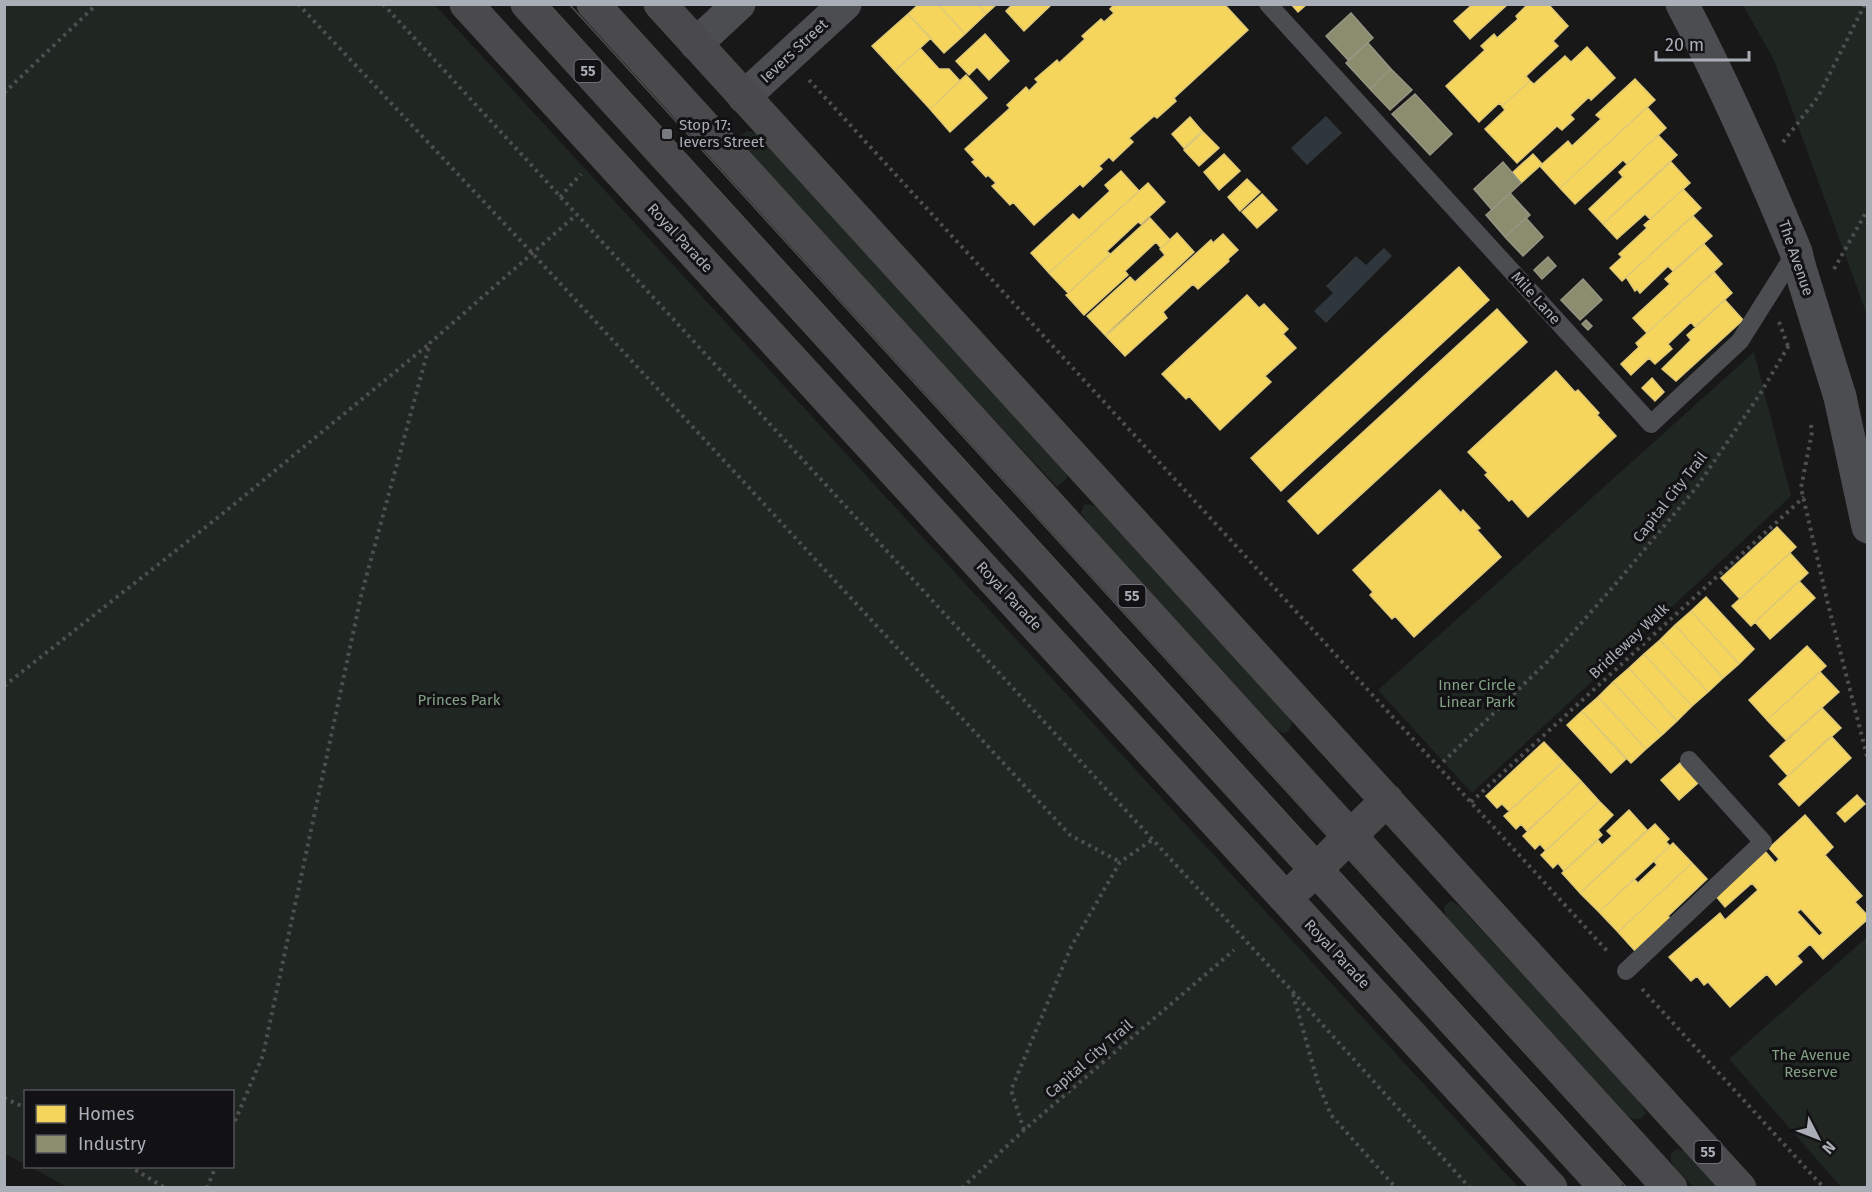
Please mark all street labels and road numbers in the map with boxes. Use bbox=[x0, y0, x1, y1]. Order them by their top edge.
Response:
street label: Ievers Street bbox=[757, 15, 832, 87]
road number: 55 bbox=[574, 60, 602, 82]
street label: Royal Parade bbox=[644, 200, 716, 276]
street label: The Avenue bbox=[1775, 218, 1817, 298]
street label: Mile Lane bbox=[1508, 268, 1564, 328]
street label: Capital City Trail bbox=[1629, 448, 1711, 546]
street label: Royal Parade bbox=[973, 558, 1045, 634]
road number: 55 bbox=[1118, 585, 1146, 607]
street label: Bridleway Walk bbox=[1585, 599, 1673, 683]
street label: Royal Parade bbox=[1301, 916, 1373, 992]
street label: Capital City Trail bbox=[1042, 1016, 1137, 1102]
road number: 55 bbox=[1694, 1141, 1722, 1163]

